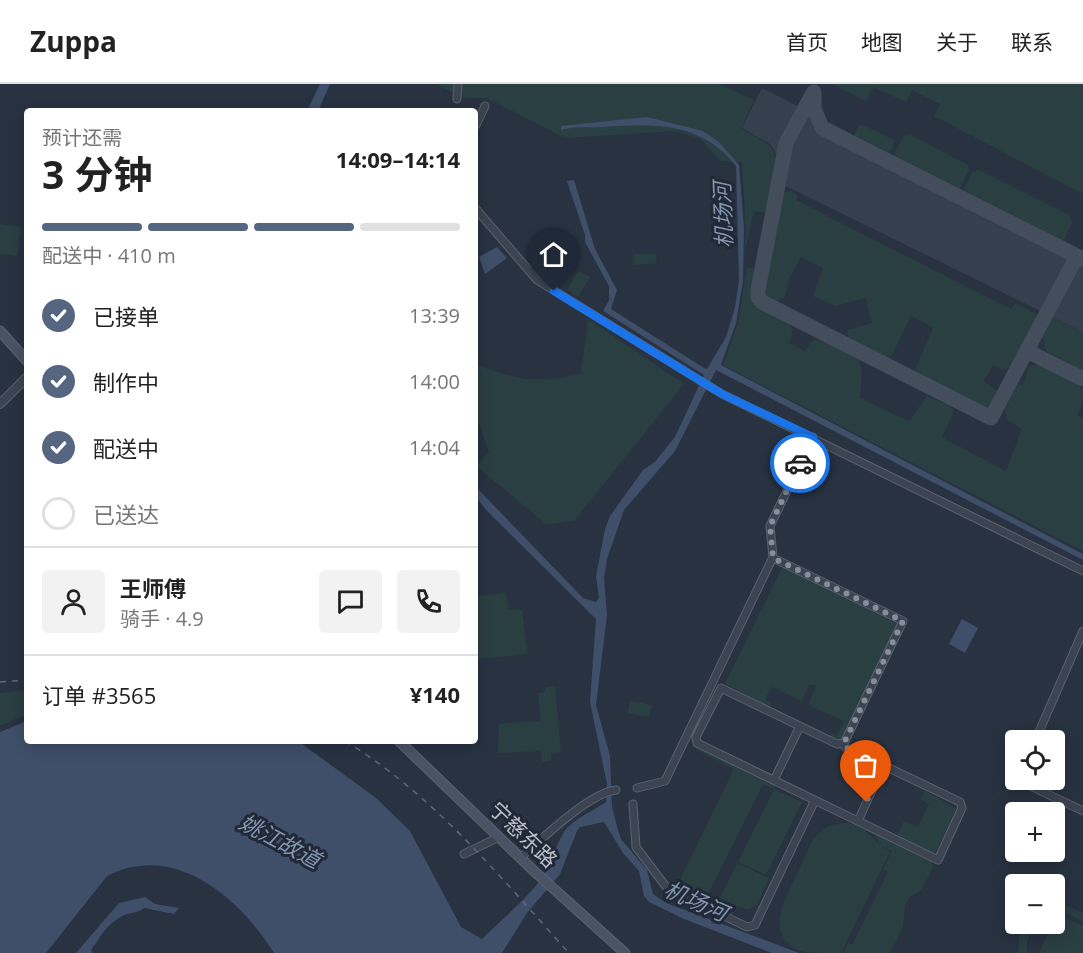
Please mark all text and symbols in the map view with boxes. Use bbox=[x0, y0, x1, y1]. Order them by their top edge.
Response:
text: Zuppa bbox=[30, 22, 117, 60]
text: 首页 bbox=[786, 28, 828, 56]
text: 地图 bbox=[861, 28, 903, 56]
text: 关于 bbox=[936, 28, 978, 56]
text: 联系 bbox=[1011, 28, 1053, 56]
text: 预计还需 bbox=[42, 124, 122, 151]
text: 14:09–14:14 bbox=[336, 144, 460, 174]
text: 3 分钟 bbox=[42, 147, 152, 200]
water label: 机场河 bbox=[706, 178, 738, 249]
pin bbox=[528, 229, 579, 291]
icon: home bbox=[537, 238, 570, 271]
text: 配送中 · 410 m bbox=[42, 242, 176, 269]
icon: check bbox=[42, 299, 75, 332]
text: 已接单 bbox=[93, 301, 159, 331]
text: 13:39 bbox=[409, 302, 460, 329]
icon: check bbox=[42, 365, 75, 398]
text: 制作中 bbox=[93, 367, 159, 397]
text: 14:00 bbox=[409, 368, 460, 395]
icon: check bbox=[42, 431, 75, 464]
text: 配送中 bbox=[93, 433, 159, 463]
courier bbox=[770, 433, 830, 493]
text: 14:04 bbox=[409, 434, 460, 461]
icon: car bbox=[784, 447, 817, 480]
text: 已送达 bbox=[93, 499, 159, 529]
button: person bbox=[42, 570, 105, 633]
button: chat bbox=[319, 570, 382, 633]
button: phone bbox=[397, 570, 460, 633]
text: 王师傅 bbox=[120, 573, 186, 603]
text: 骑手 · 4.9 bbox=[120, 605, 204, 632]
text: ¥140 bbox=[410, 679, 460, 709]
text: 订单 #3565 bbox=[42, 680, 156, 710]
map controls bbox=[1005, 730, 1065, 934]
button: locate bbox=[1005, 730, 1065, 790]
pin bbox=[840, 740, 891, 802]
icon: bag bbox=[849, 749, 882, 782]
street label: 宁慈东路 bbox=[484, 795, 564, 874]
button: + bbox=[1005, 802, 1065, 862]
water label: 姚江故道 bbox=[235, 806, 329, 875]
water label: 机场河 bbox=[660, 873, 736, 929]
button: − bbox=[1005, 874, 1065, 934]

